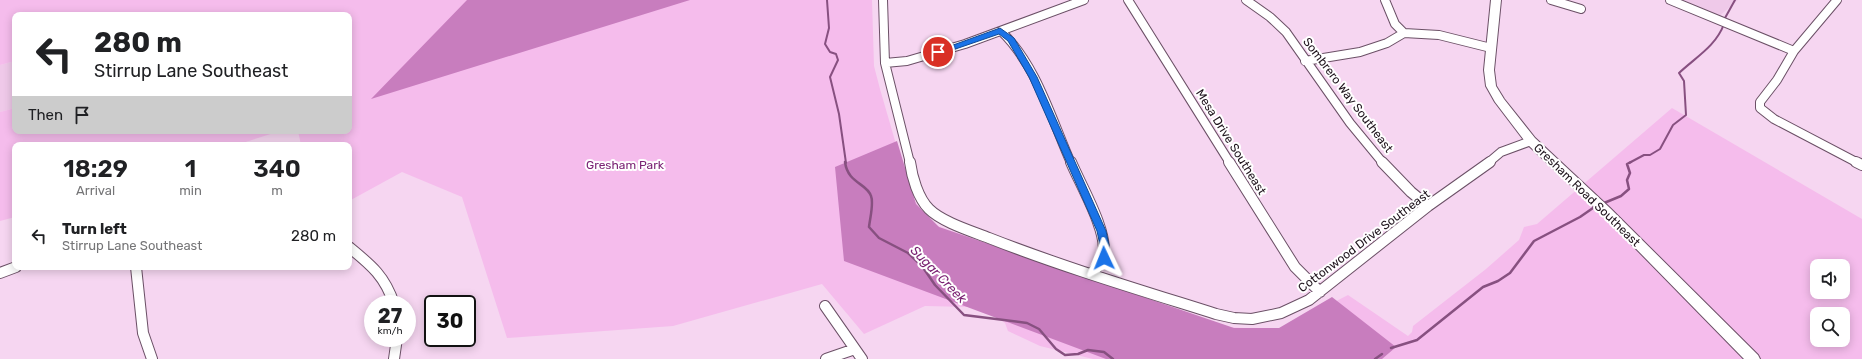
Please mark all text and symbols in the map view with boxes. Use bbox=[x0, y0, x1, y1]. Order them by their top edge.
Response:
text: 280 m bbox=[94, 26, 182, 59]
icon: left bbox=[28, 28, 80, 80]
pin bbox=[921, 35, 955, 69]
street label: Sombrero Way Southeast bbox=[1300, 35, 1396, 155]
icon: arrive bbox=[927, 41, 949, 63]
text: Stirrup Lane Southeast bbox=[94, 60, 288, 82]
street label: Mesa Drive Southeast bbox=[1193, 87, 1269, 197]
icon: arrive bbox=[71, 104, 93, 126]
text: Then bbox=[28, 106, 63, 124]
street label: Gresham Road Southeast bbox=[1531, 141, 1643, 250]
text: 18:29 bbox=[63, 155, 128, 183]
text: 1 bbox=[185, 155, 196, 183]
text: 340 bbox=[253, 155, 301, 183]
park label: Gresham Park bbox=[586, 158, 665, 172]
text: Arrival bbox=[76, 183, 115, 198]
text: min bbox=[179, 183, 202, 198]
text: m bbox=[271, 183, 283, 198]
street label: Cottonwood Drive Southeast bbox=[1295, 187, 1433, 295]
text: Turn left bbox=[62, 220, 127, 238]
icon: left bbox=[28, 225, 50, 247]
text: 280 m bbox=[291, 227, 336, 245]
position arrow bbox=[1083, 237, 1125, 279]
text: Stirrup Lane Southeast bbox=[62, 238, 202, 253]
water label: Sugar Creek bbox=[907, 243, 970, 307]
map controls bbox=[1810, 259, 1850, 347]
button: sound bbox=[1810, 259, 1850, 299]
speed limit sign: 30 bbox=[424, 295, 476, 347]
text: 27 bbox=[378, 304, 402, 328]
button: search bbox=[1810, 307, 1850, 347]
text: km/h bbox=[378, 325, 402, 337]

